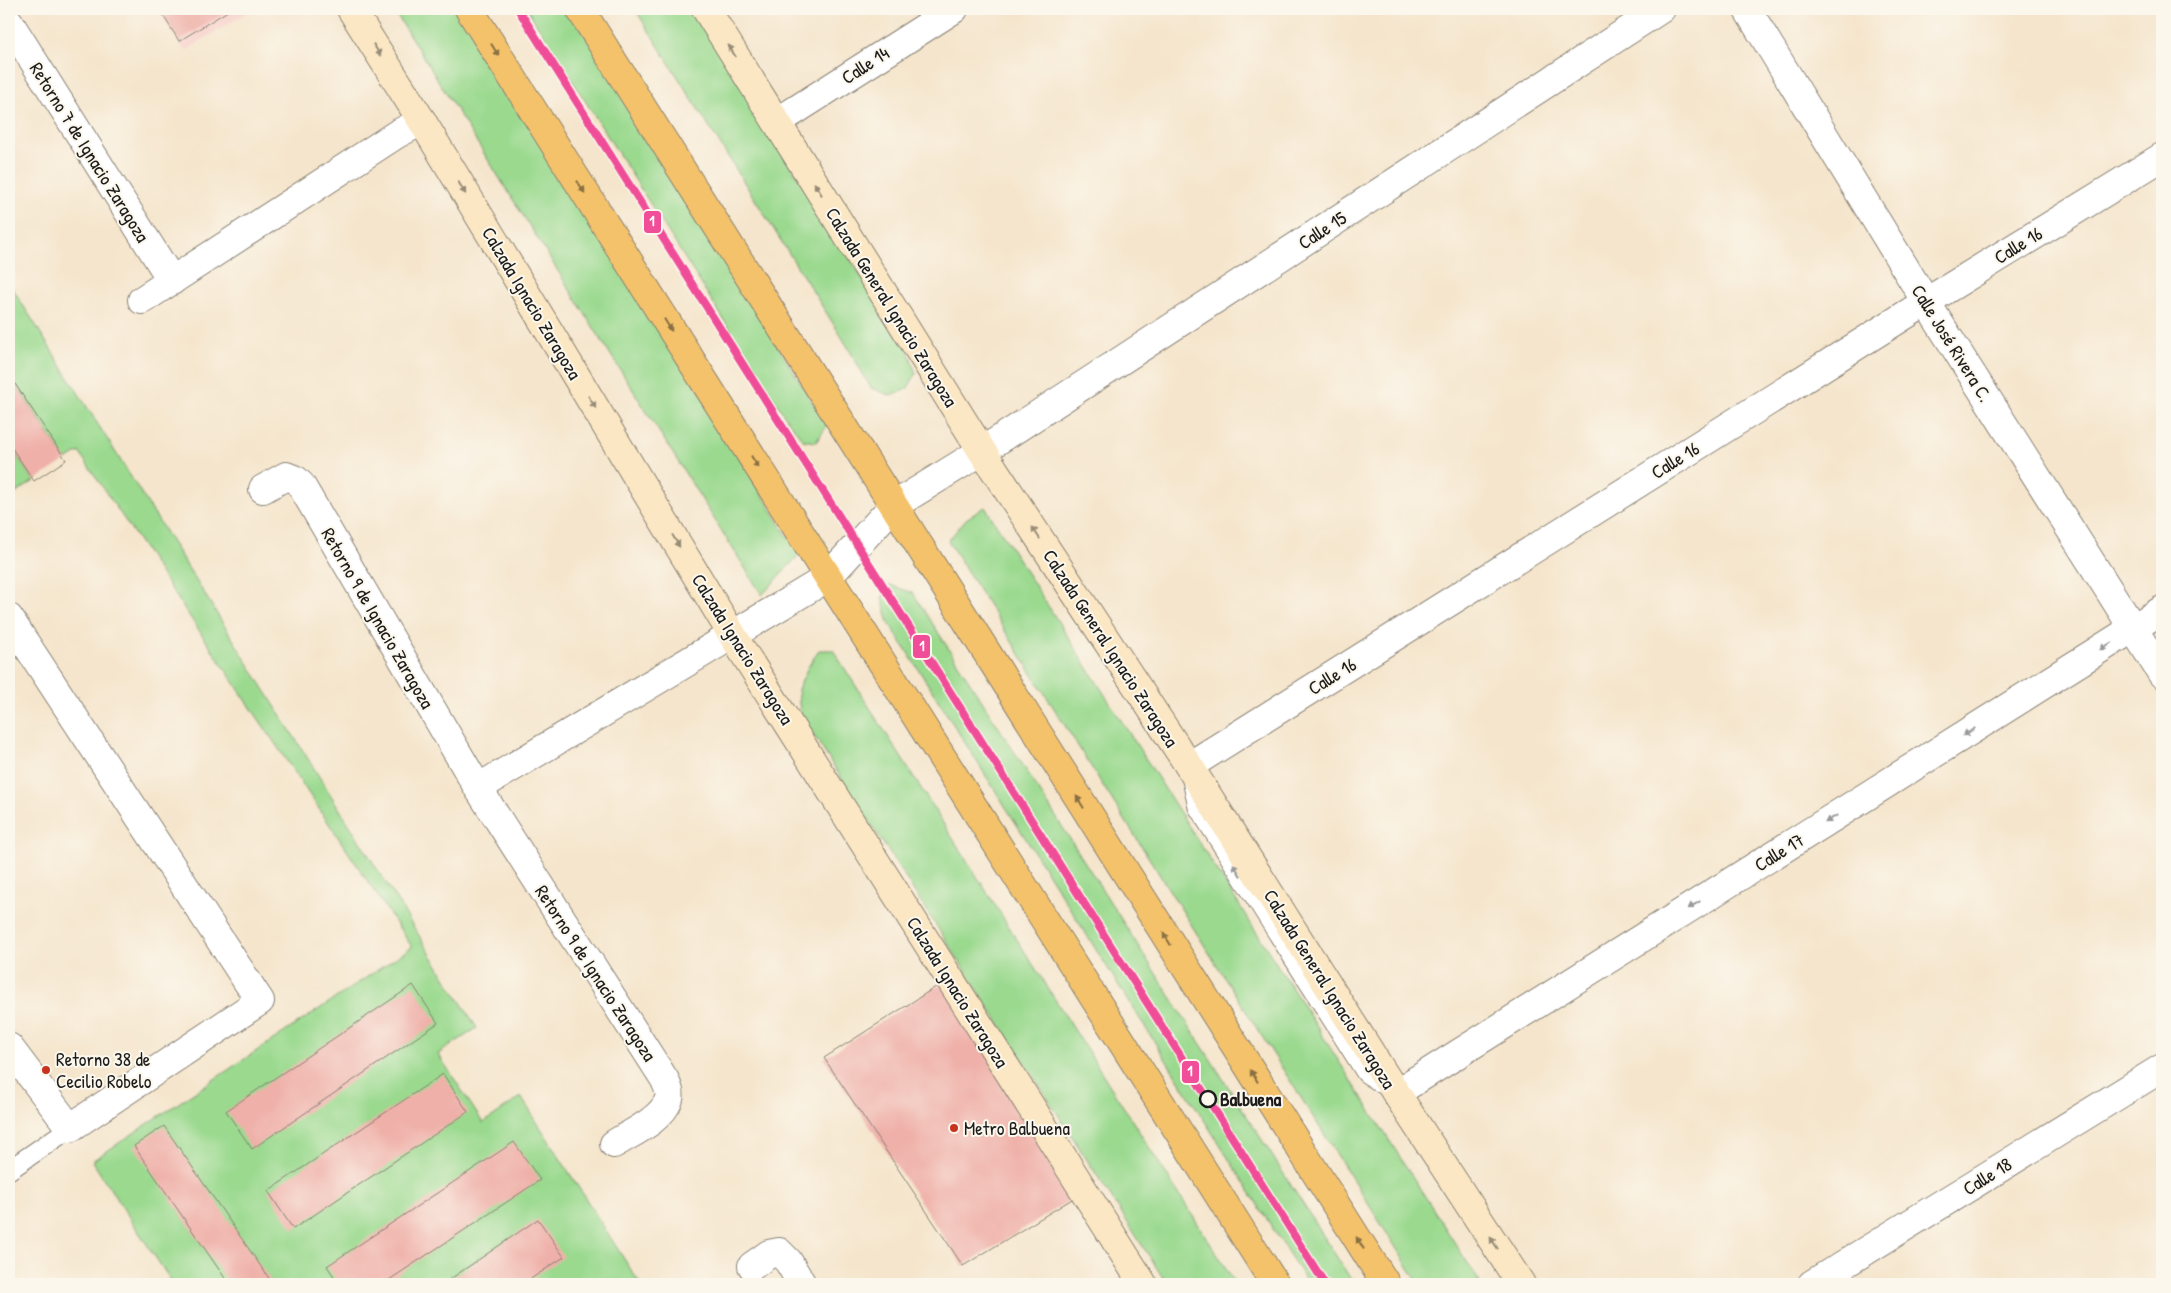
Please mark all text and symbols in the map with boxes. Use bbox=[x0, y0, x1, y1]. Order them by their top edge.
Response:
street label: Calle 14 bbox=[836, 40, 894, 90]
one-way arrow bbox=[372, 43, 381, 57]
one-way arrow bbox=[490, 43, 499, 57]
one-way arrow bbox=[728, 44, 737, 57]
street label: Retorno 7 de Ignacio Zaragoza bbox=[24, 57, 156, 247]
one-way arrow bbox=[577, 181, 586, 194]
one-way arrow bbox=[458, 182, 467, 195]
one-way arrow bbox=[814, 182, 823, 195]
street label: Calzada General Ignacio Zaragoza bbox=[820, 202, 964, 412]
street label: Calle 15 bbox=[1293, 205, 1351, 255]
line badge: 1 bbox=[643, 210, 662, 234]
text: 1 bbox=[649, 211, 655, 230]
street label: Calle 16 bbox=[1989, 220, 2047, 270]
street label: Calzada Ignacio Zaragoza bbox=[476, 222, 588, 385]
street label: Calle José Rivera C. bbox=[1906, 279, 1998, 407]
one-way arrow bbox=[663, 318, 673, 332]
one-way arrow bbox=[587, 396, 596, 409]
street label: Calle 16 bbox=[1646, 435, 1704, 485]
one-way arrow bbox=[750, 456, 759, 469]
street label: Retorno 9 de Ignacio Zaragoza bbox=[315, 523, 441, 714]
one-way arrow bbox=[1031, 527, 1041, 540]
one-way arrow bbox=[671, 535, 680, 548]
street label: Calzada General Ignacio Zaragoza bbox=[1037, 544, 1185, 752]
street label: Calzada Ignacio Zaragoza bbox=[686, 568, 800, 730]
line badge: 1 bbox=[912, 634, 931, 659]
text: 1 bbox=[919, 636, 925, 655]
one-way arrow bbox=[2100, 641, 2113, 650]
street label: Calle 16 bbox=[1303, 651, 1361, 701]
one-way arrow bbox=[1962, 728, 1976, 737]
one-way arrow bbox=[1076, 795, 1085, 808]
one-way arrow bbox=[1825, 814, 1838, 823]
street label: Calle 17 bbox=[1749, 827, 1809, 877]
one-way arrow bbox=[1233, 864, 1242, 877]
street label: Retorno 9 de Ignacio Zaragoza bbox=[529, 880, 663, 1067]
street label: Calzada General Ignacio Zaragoza bbox=[1258, 884, 1402, 1094]
one-way arrow bbox=[1687, 901, 1700, 910]
street label: Calzada Ignacio Zaragoza bbox=[901, 911, 1015, 1073]
one-way arrow bbox=[1163, 932, 1172, 945]
place label: Retorno 38 de Cecilio Robelo bbox=[56, 1046, 152, 1094]
line badge: 1 bbox=[1181, 1060, 1200, 1084]
text: 1 bbox=[1187, 1061, 1193, 1080]
marker: Retorno 38 de Cecilio Robelo bbox=[40, 1064, 52, 1076]
one-way arrow bbox=[1250, 1070, 1259, 1083]
place label: Balbuena bbox=[1220, 1086, 1282, 1112]
marker: Balbuena bbox=[1199, 1090, 1217, 1108]
place label: Metro Balbuena bbox=[964, 1115, 1070, 1141]
marker: Metro Balbuena bbox=[948, 1122, 960, 1134]
street label: Calle 18 bbox=[1958, 1151, 2016, 1201]
one-way arrow bbox=[1355, 1236, 1365, 1250]
one-way arrow bbox=[1489, 1237, 1499, 1250]

